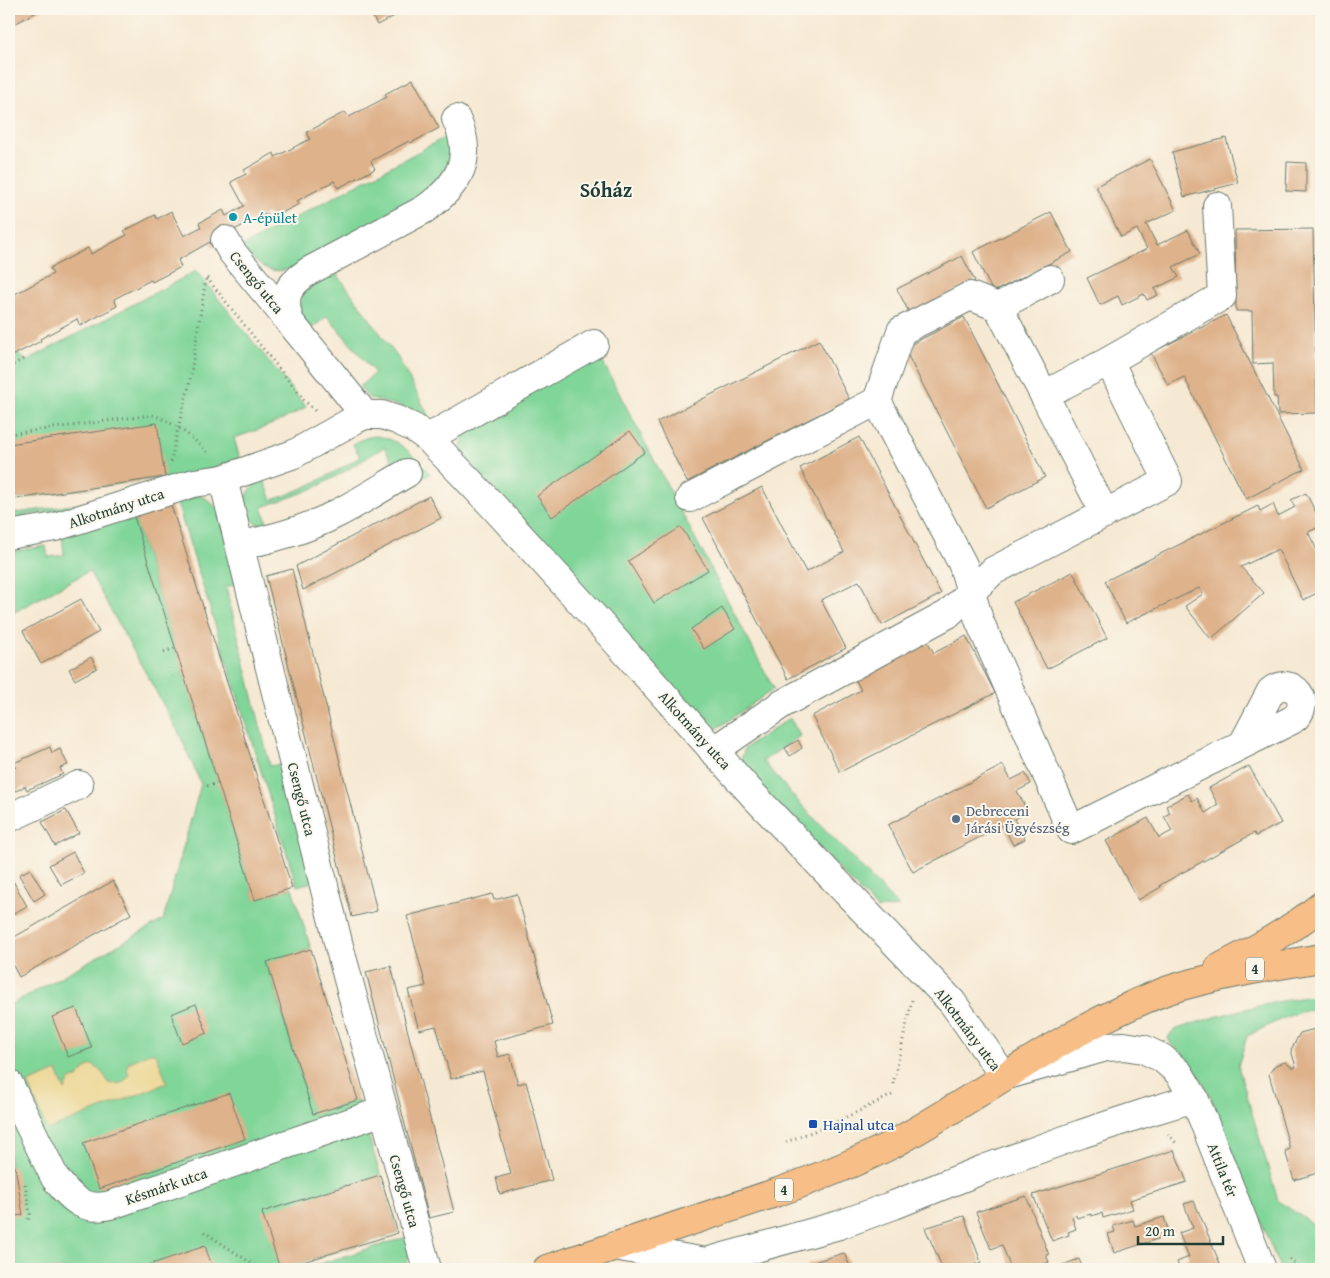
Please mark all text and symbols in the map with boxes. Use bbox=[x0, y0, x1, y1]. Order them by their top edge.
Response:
district label: Sóház bbox=[580, 175, 632, 204]
place label: A-épület bbox=[243, 207, 298, 228]
marker: A-épület bbox=[227, 211, 239, 223]
street label: Csengő utca bbox=[225, 246, 289, 318]
street label: Alkotmány utca bbox=[66, 483, 166, 533]
street label: Alkotmány utca bbox=[654, 686, 736, 774]
street label: Csengő utca bbox=[283, 760, 321, 838]
place label: Debreceni Járási Ügyészség bbox=[964, 800, 1070, 838]
marker: Debreceni Járási Ügyészség bbox=[950, 813, 962, 825]
road number: 4 bbox=[1246, 958, 1264, 981]
street label: Alkotmány utca bbox=[930, 983, 1006, 1075]
place label: Hajnal utca bbox=[823, 1114, 894, 1135]
marker: Hajnal utca bbox=[807, 1118, 819, 1130]
street label: Attila tér bbox=[1203, 1140, 1243, 1200]
street label: Csengő utca bbox=[385, 1152, 425, 1230]
street label: Késmárk utca bbox=[122, 1162, 210, 1210]
road number: 4 bbox=[775, 1178, 793, 1202]
scale bar bbox=[1138, 1213, 1222, 1245]
text: 20 m bbox=[1145, 1220, 1176, 1241]

